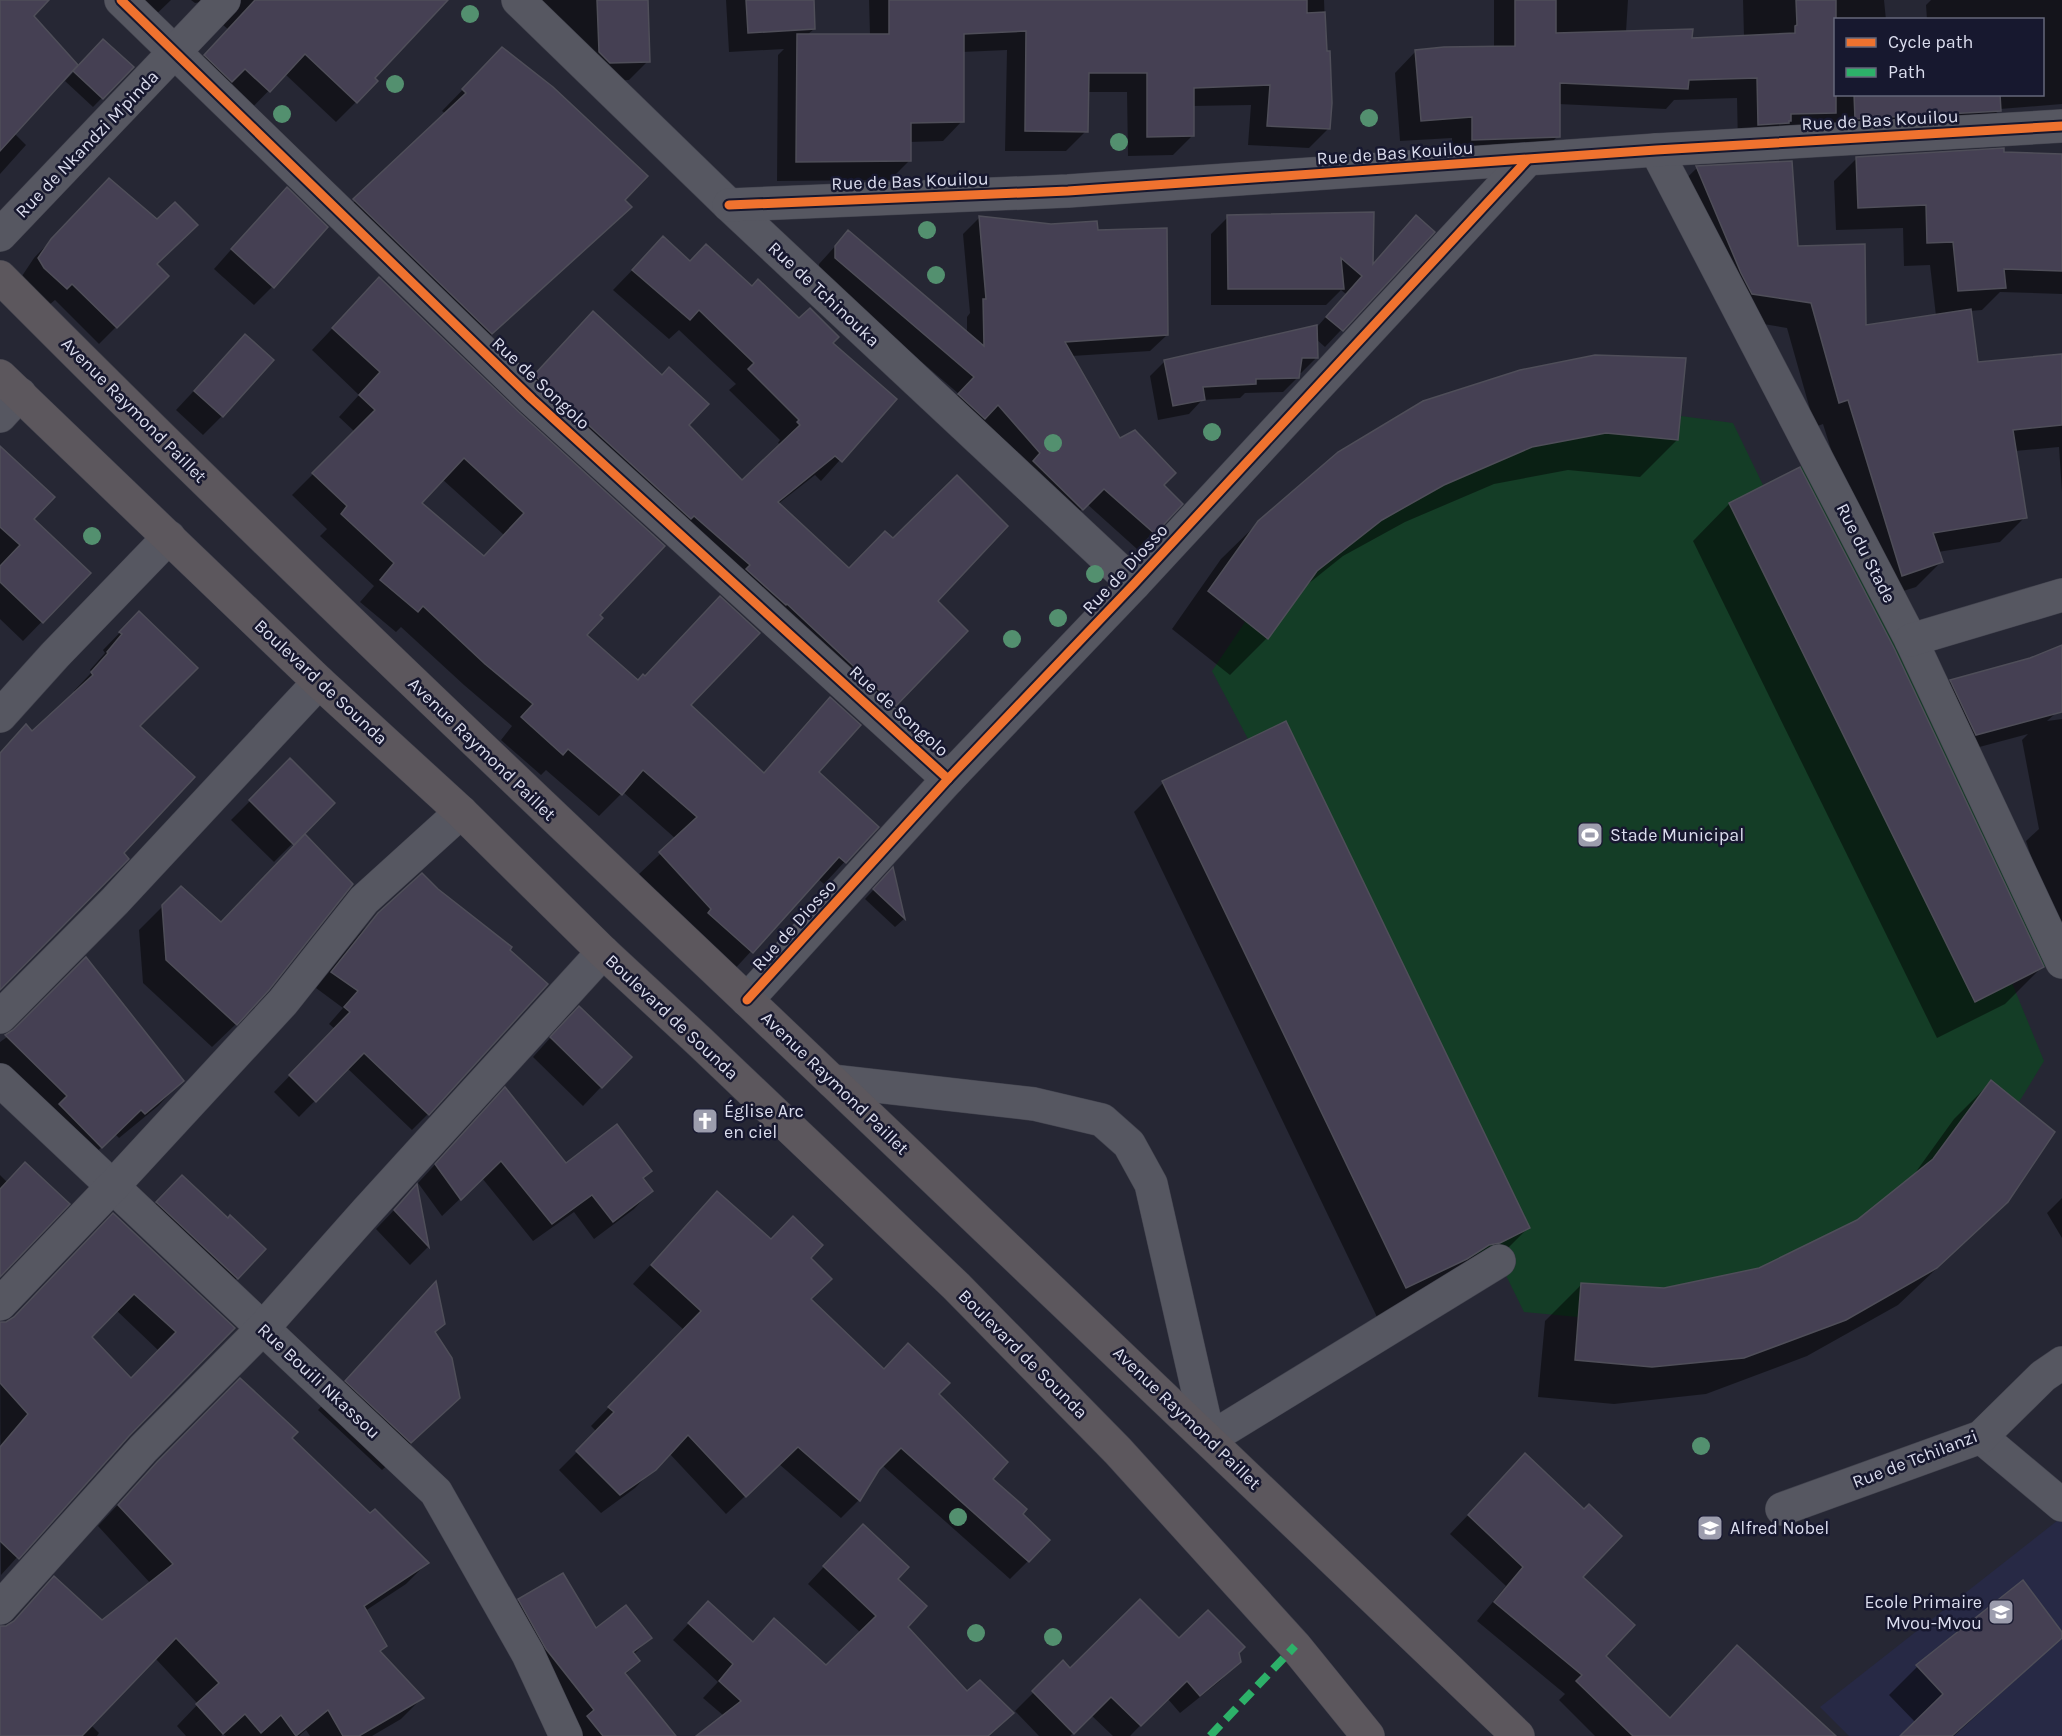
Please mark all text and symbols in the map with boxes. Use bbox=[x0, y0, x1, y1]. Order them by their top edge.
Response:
legend bbox=[1834, 18, 2044, 96]
text: Cycle path bbox=[1888, 31, 1973, 53]
text: Path bbox=[1888, 61, 1926, 83]
street label: Rue de Nkandzi M'pinda bbox=[11, 66, 163, 222]
street label: Rue de Bas Kouilou bbox=[1801, 105, 1959, 135]
street label: Rue de Bas Kouilou bbox=[1316, 137, 1474, 169]
street label: Rue de Bas Kouilou bbox=[831, 167, 989, 195]
street label: Rue de Tchinouka bbox=[764, 237, 884, 351]
street label: Rue de Songolo bbox=[487, 332, 595, 434]
street label: Avenue Raymond Paillet bbox=[57, 333, 211, 487]
street label: Rue du Stade bbox=[1832, 500, 1900, 606]
street label: Rue de Diosso bbox=[1078, 519, 1172, 619]
street label: Boulevard de Sounda bbox=[250, 615, 392, 749]
street label: Rue de Songolo bbox=[845, 661, 953, 761]
street label: Avenue Raymond Paillet bbox=[404, 673, 561, 825]
sports icon: Stade Municipal bbox=[1575, 820, 1605, 850]
place label: Stade Municipal bbox=[1610, 824, 1744, 846]
street label: Rue de Diosso bbox=[747, 875, 841, 975]
street label: Boulevard de Sounda bbox=[601, 950, 743, 1084]
street label: Avenue Raymond Paillet bbox=[757, 1007, 914, 1159]
place label: Église Arc en ciel bbox=[724, 1099, 804, 1143]
church icon: Église Arc en ciel bbox=[690, 1106, 720, 1136]
street label: Boulevard de Sounda bbox=[954, 1285, 1092, 1423]
street label: Rue Bouili Nkassou bbox=[253, 1319, 385, 1443]
street label: Avenue Raymond Paillet bbox=[1109, 1342, 1266, 1494]
street label: Rue de Tchilanzi bbox=[1849, 1425, 1981, 1493]
school or university icon: Alfred Nobel bbox=[1695, 1513, 1725, 1543]
place label: Alfred Nobel bbox=[1730, 1517, 1829, 1539]
place label: Ecole Primaire Mvou-Mvou bbox=[1865, 1591, 1982, 1634]
school or university icon: Ecole Primaire Mvou-Mvou bbox=[1986, 1597, 2016, 1627]

